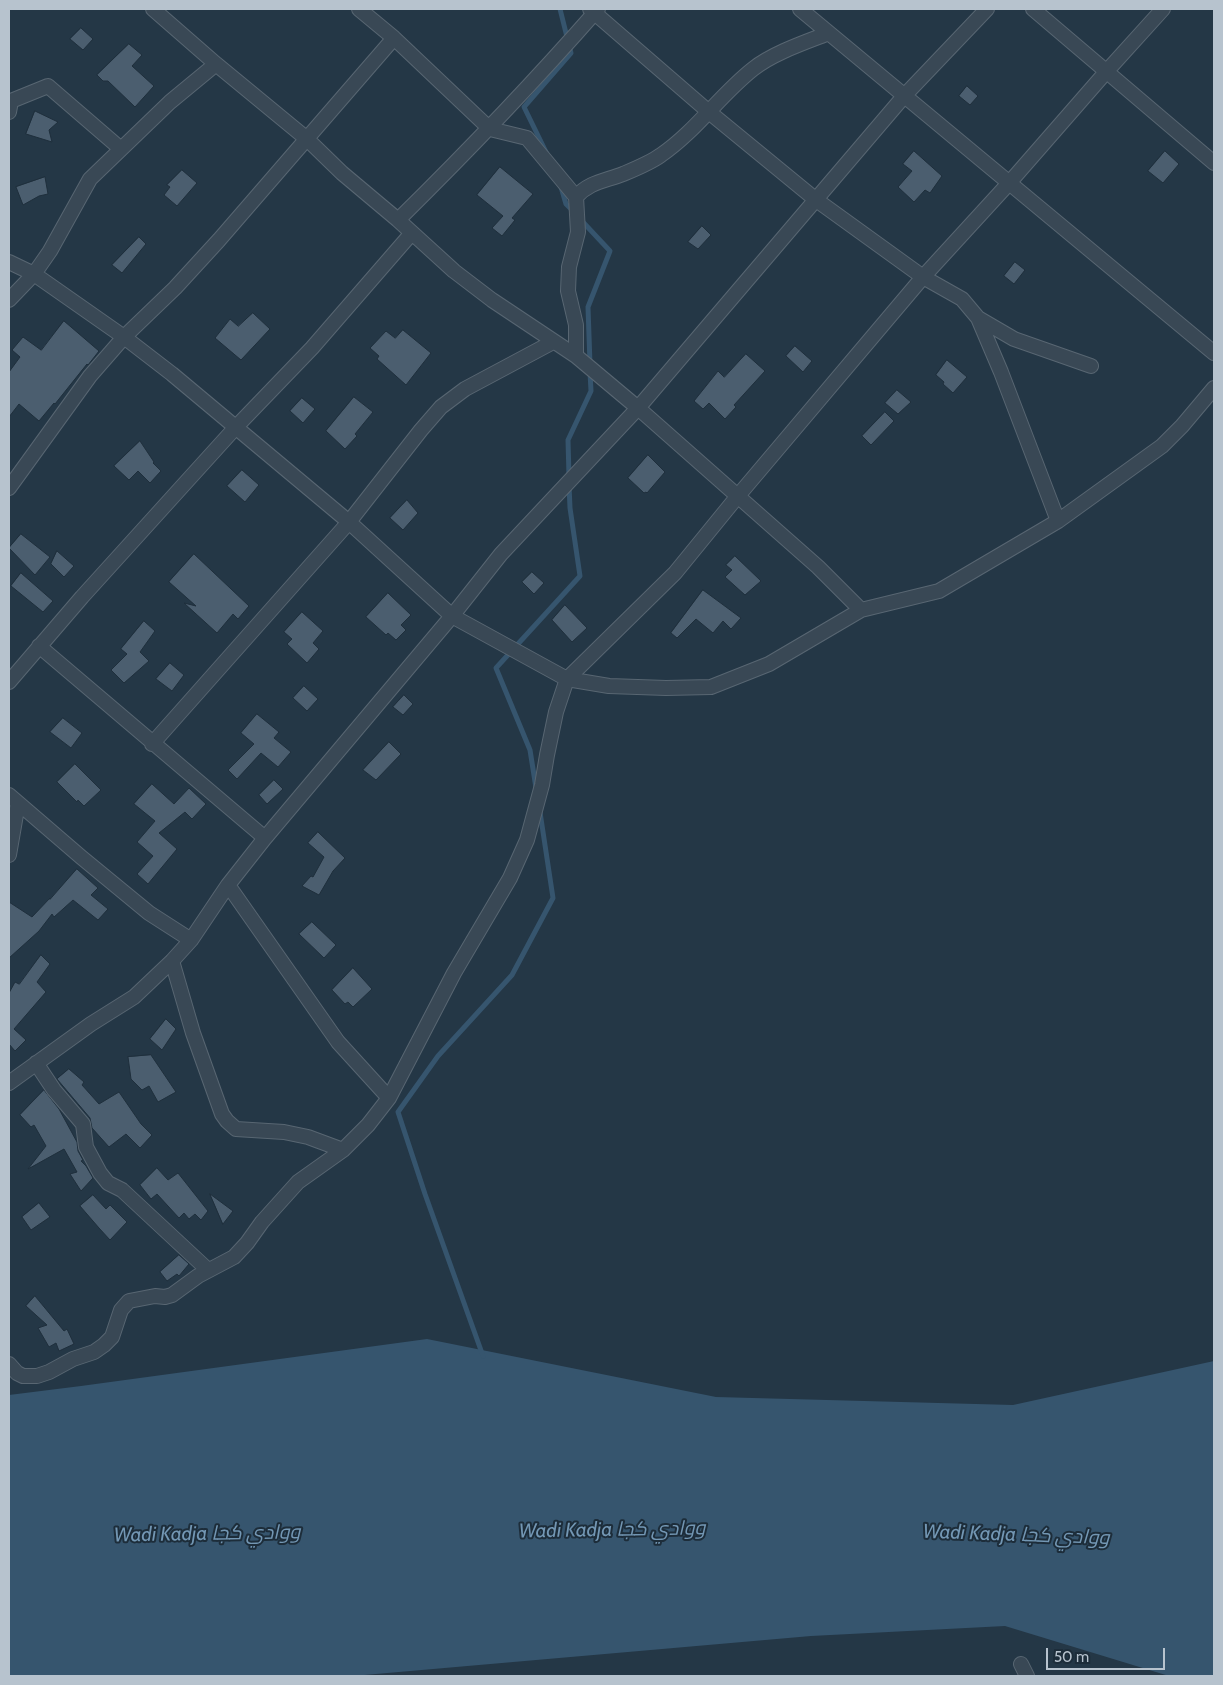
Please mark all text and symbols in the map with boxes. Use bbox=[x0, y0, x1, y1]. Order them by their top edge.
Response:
water label: Wadi Kadja ووادي كجا bbox=[518, 1516, 706, 1544]
water label: Wadi Kadja ووادي كجا bbox=[113, 1520, 301, 1548]
water label: Wadi Kadja ووادي كجا bbox=[922, 1520, 1110, 1550]
scale bar bbox=[1048, 1638, 1167, 1670]
text: 50 m bbox=[1054, 1648, 1089, 1666]

